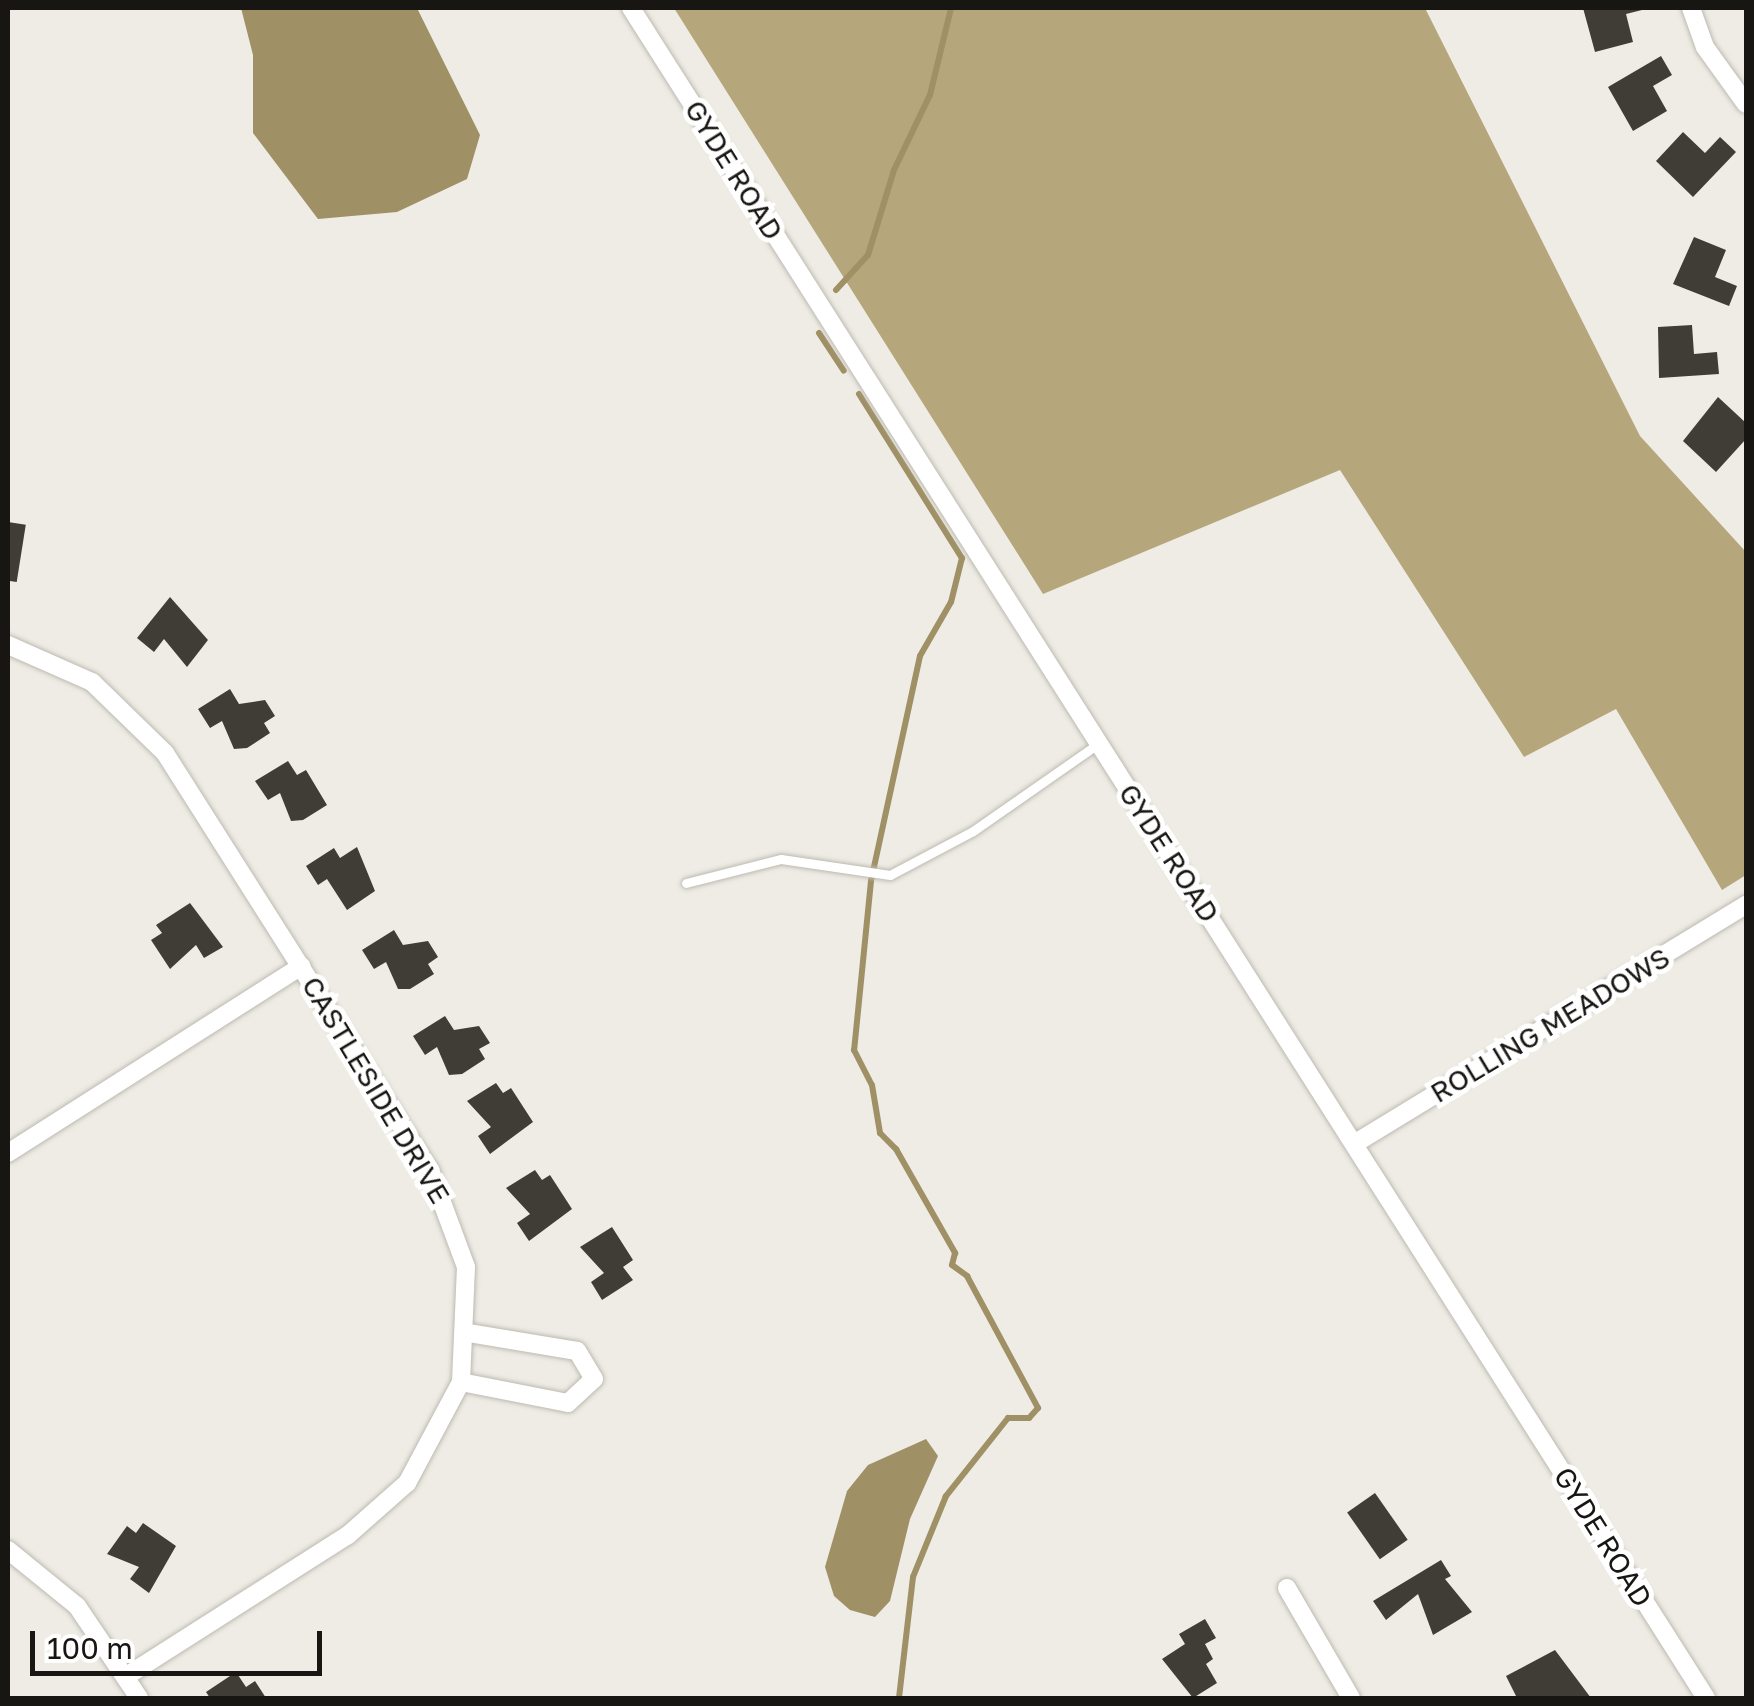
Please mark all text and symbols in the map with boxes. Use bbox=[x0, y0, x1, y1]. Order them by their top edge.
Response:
street label: GYDE ROAD bbox=[678, 94, 790, 246]
street label: GYDE ROAD bbox=[1112, 778, 1226, 928]
street label: ROLLING MEADOWS bbox=[1424, 940, 1676, 1110]
street label: CASTLESIDE DRIVE bbox=[295, 970, 457, 1210]
street label: GYDE ROAD bbox=[1547, 1461, 1659, 1613]
scale bar bbox=[35, 1611, 328, 1673]
text: 100 m bbox=[47, 1630, 133, 1666]

